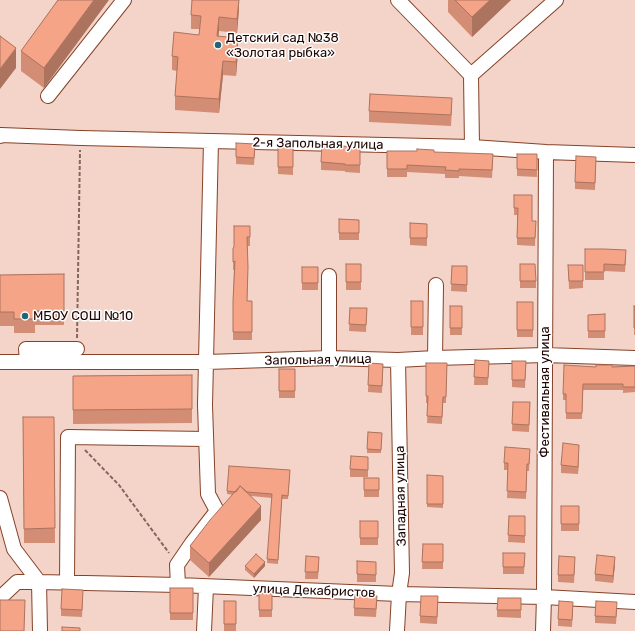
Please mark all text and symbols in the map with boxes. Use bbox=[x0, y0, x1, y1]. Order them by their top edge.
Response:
place label: Детский сад №38 «Золотая рыбка» bbox=[226, 30, 339, 61]
marker: Детский сад №38 «Золотая рыбка» bbox=[213, 40, 223, 50]
street label: 2-я Запольная улица bbox=[252, 135, 384, 153]
place label: МБОУ СОШ №10 bbox=[33, 308, 133, 324]
marker: МБОУ СОШ №10 bbox=[20, 311, 30, 321]
street label: Фестивальная улица bbox=[537, 326, 553, 458]
street label: Запольная улица bbox=[264, 351, 372, 369]
street label: Западная улица bbox=[392, 446, 410, 546]
street label: улица Декабристов bbox=[252, 581, 376, 601]

